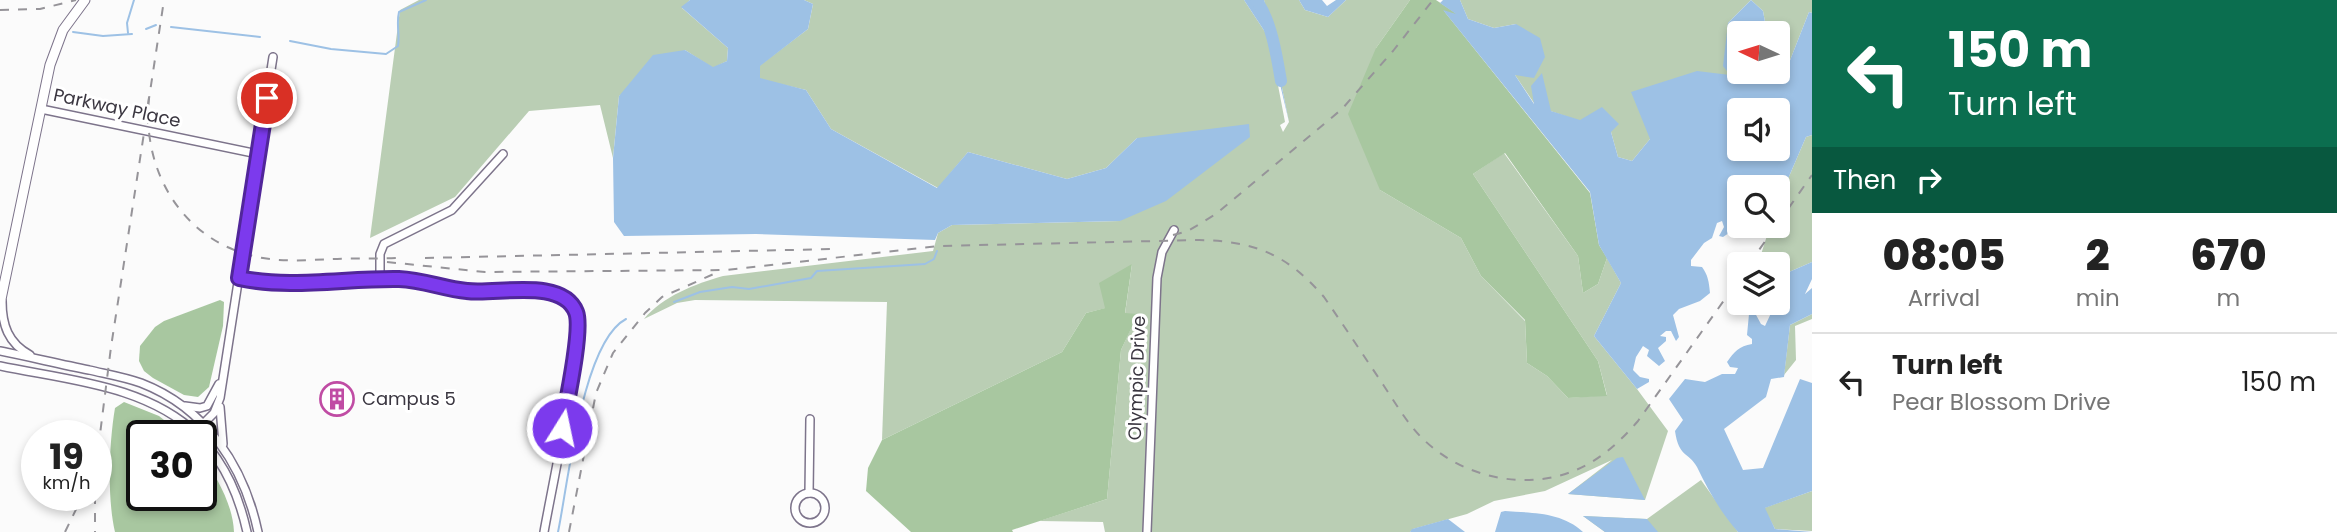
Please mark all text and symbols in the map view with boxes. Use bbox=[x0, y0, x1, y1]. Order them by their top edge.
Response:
text: 150 m bbox=[1948, 16, 2093, 84]
north arrow bbox=[1727, 21, 1790, 84]
map controls bbox=[1727, 21, 1790, 315]
icon: left bbox=[1833, 28, 1924, 119]
pin bbox=[237, 68, 297, 128]
icon: arrive bbox=[248, 79, 286, 117]
text: Turn left bbox=[1948, 81, 2077, 126]
street label: Parkway Place bbox=[51, 82, 183, 133]
button: sound bbox=[1727, 98, 1790, 161]
icon: right bbox=[1910, 161, 1948, 199]
text: Then bbox=[1833, 162, 1896, 198]
button: search bbox=[1727, 175, 1790, 238]
text: 08:05 bbox=[1882, 226, 2005, 285]
text: 2 bbox=[2086, 226, 2110, 285]
text: 670 bbox=[2190, 226, 2267, 285]
button: layers bbox=[1727, 252, 1790, 315]
text: Arrival bbox=[1908, 282, 1980, 314]
text: min bbox=[2076, 282, 2120, 314]
text: m bbox=[2217, 282, 2240, 314]
street label: Olympic Drive bbox=[1122, 315, 1151, 441]
text: Turn left bbox=[1892, 347, 2003, 383]
icon: left bbox=[1833, 363, 1871, 401]
text: 150 m bbox=[2241, 364, 2316, 400]
building icon: Campus 5 bbox=[318, 380, 356, 418]
place label: Campus 5 bbox=[362, 386, 456, 411]
text: Pear Blossom Drive bbox=[1892, 386, 2111, 418]
position arrow bbox=[525, 391, 599, 465]
speed limit sign: 30 bbox=[126, 420, 217, 511]
text: 19 bbox=[49, 432, 84, 481]
text: km/h bbox=[43, 470, 90, 495]

